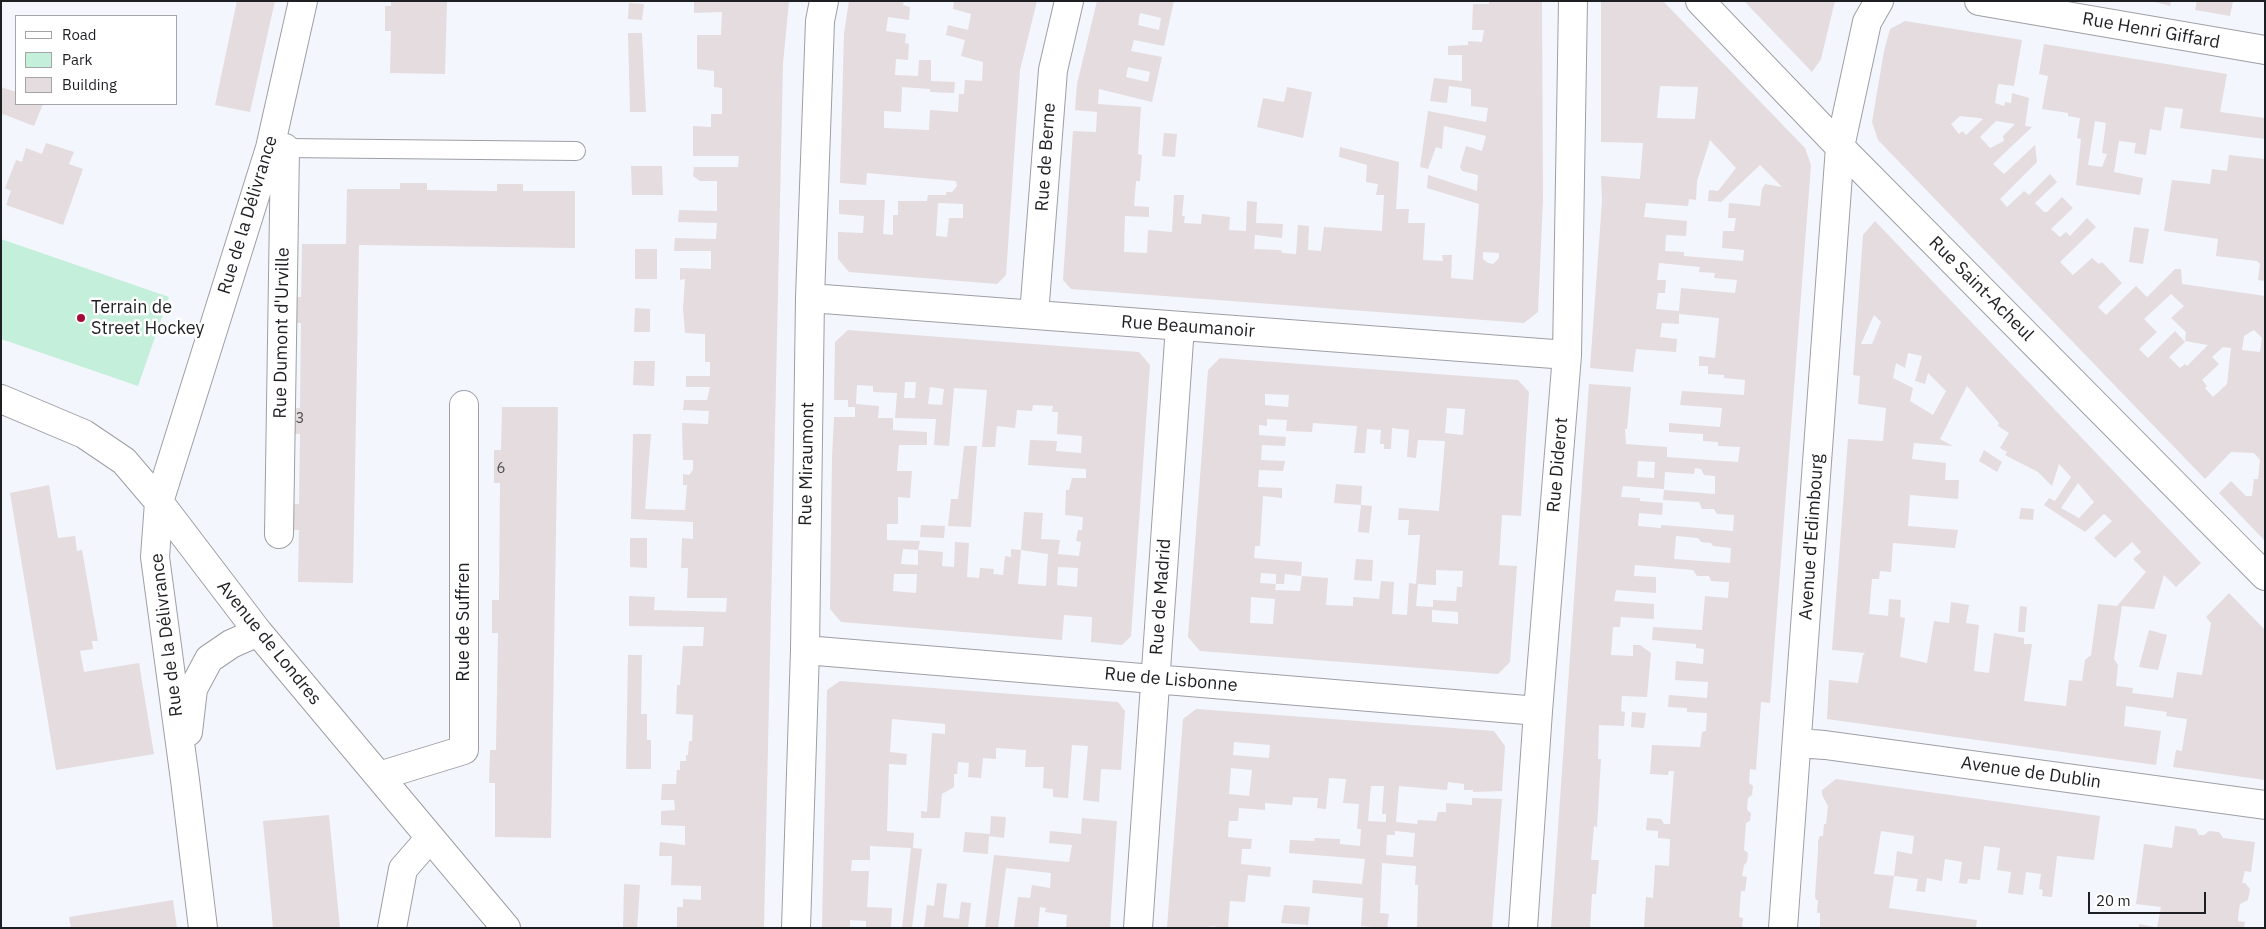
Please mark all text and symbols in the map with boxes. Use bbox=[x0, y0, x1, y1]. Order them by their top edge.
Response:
street label: Rue Henri Giffard bbox=[2081, 8, 2221, 54]
legend bbox=[15, 15, 178, 105]
text: Road bbox=[62, 25, 97, 44]
text: Park bbox=[62, 50, 92, 69]
text: Building bbox=[62, 75, 117, 94]
street label: Rue de Berne bbox=[1031, 102, 1061, 212]
street label: Rue de la Délivrance bbox=[214, 133, 282, 297]
street label: Rue Saint-Acheul bbox=[1924, 232, 2038, 346]
street label: Rue Dumont d'Urville bbox=[270, 247, 294, 419]
place label: Terrain de Street Hockey bbox=[91, 297, 204, 340]
marker: Terrain de Street Hockey bbox=[75, 312, 87, 324]
street label: Rue Beaumanoir bbox=[1120, 312, 1256, 342]
street label: Rue Miraumont bbox=[795, 402, 819, 526]
house number: 3 bbox=[296, 410, 304, 428]
street label: Rue Diderot bbox=[1543, 416, 1573, 514]
street label: Avenue d'Edimbourg bbox=[1795, 453, 1829, 621]
house number: 6 bbox=[497, 460, 505, 478]
street label: Rue de Madrid bbox=[1146, 538, 1176, 656]
street label: Rue de la Délivrance bbox=[146, 552, 188, 718]
street label: Rue de Suffren bbox=[453, 562, 475, 682]
street label: Avenue de Londres bbox=[212, 576, 326, 710]
street label: Rue de Lisbonne bbox=[1104, 663, 1238, 697]
street label: Avenue de Dublin bbox=[1960, 752, 2102, 794]
scale bar bbox=[2091, 882, 2208, 914]
text: 20 m bbox=[2096, 891, 2131, 910]

